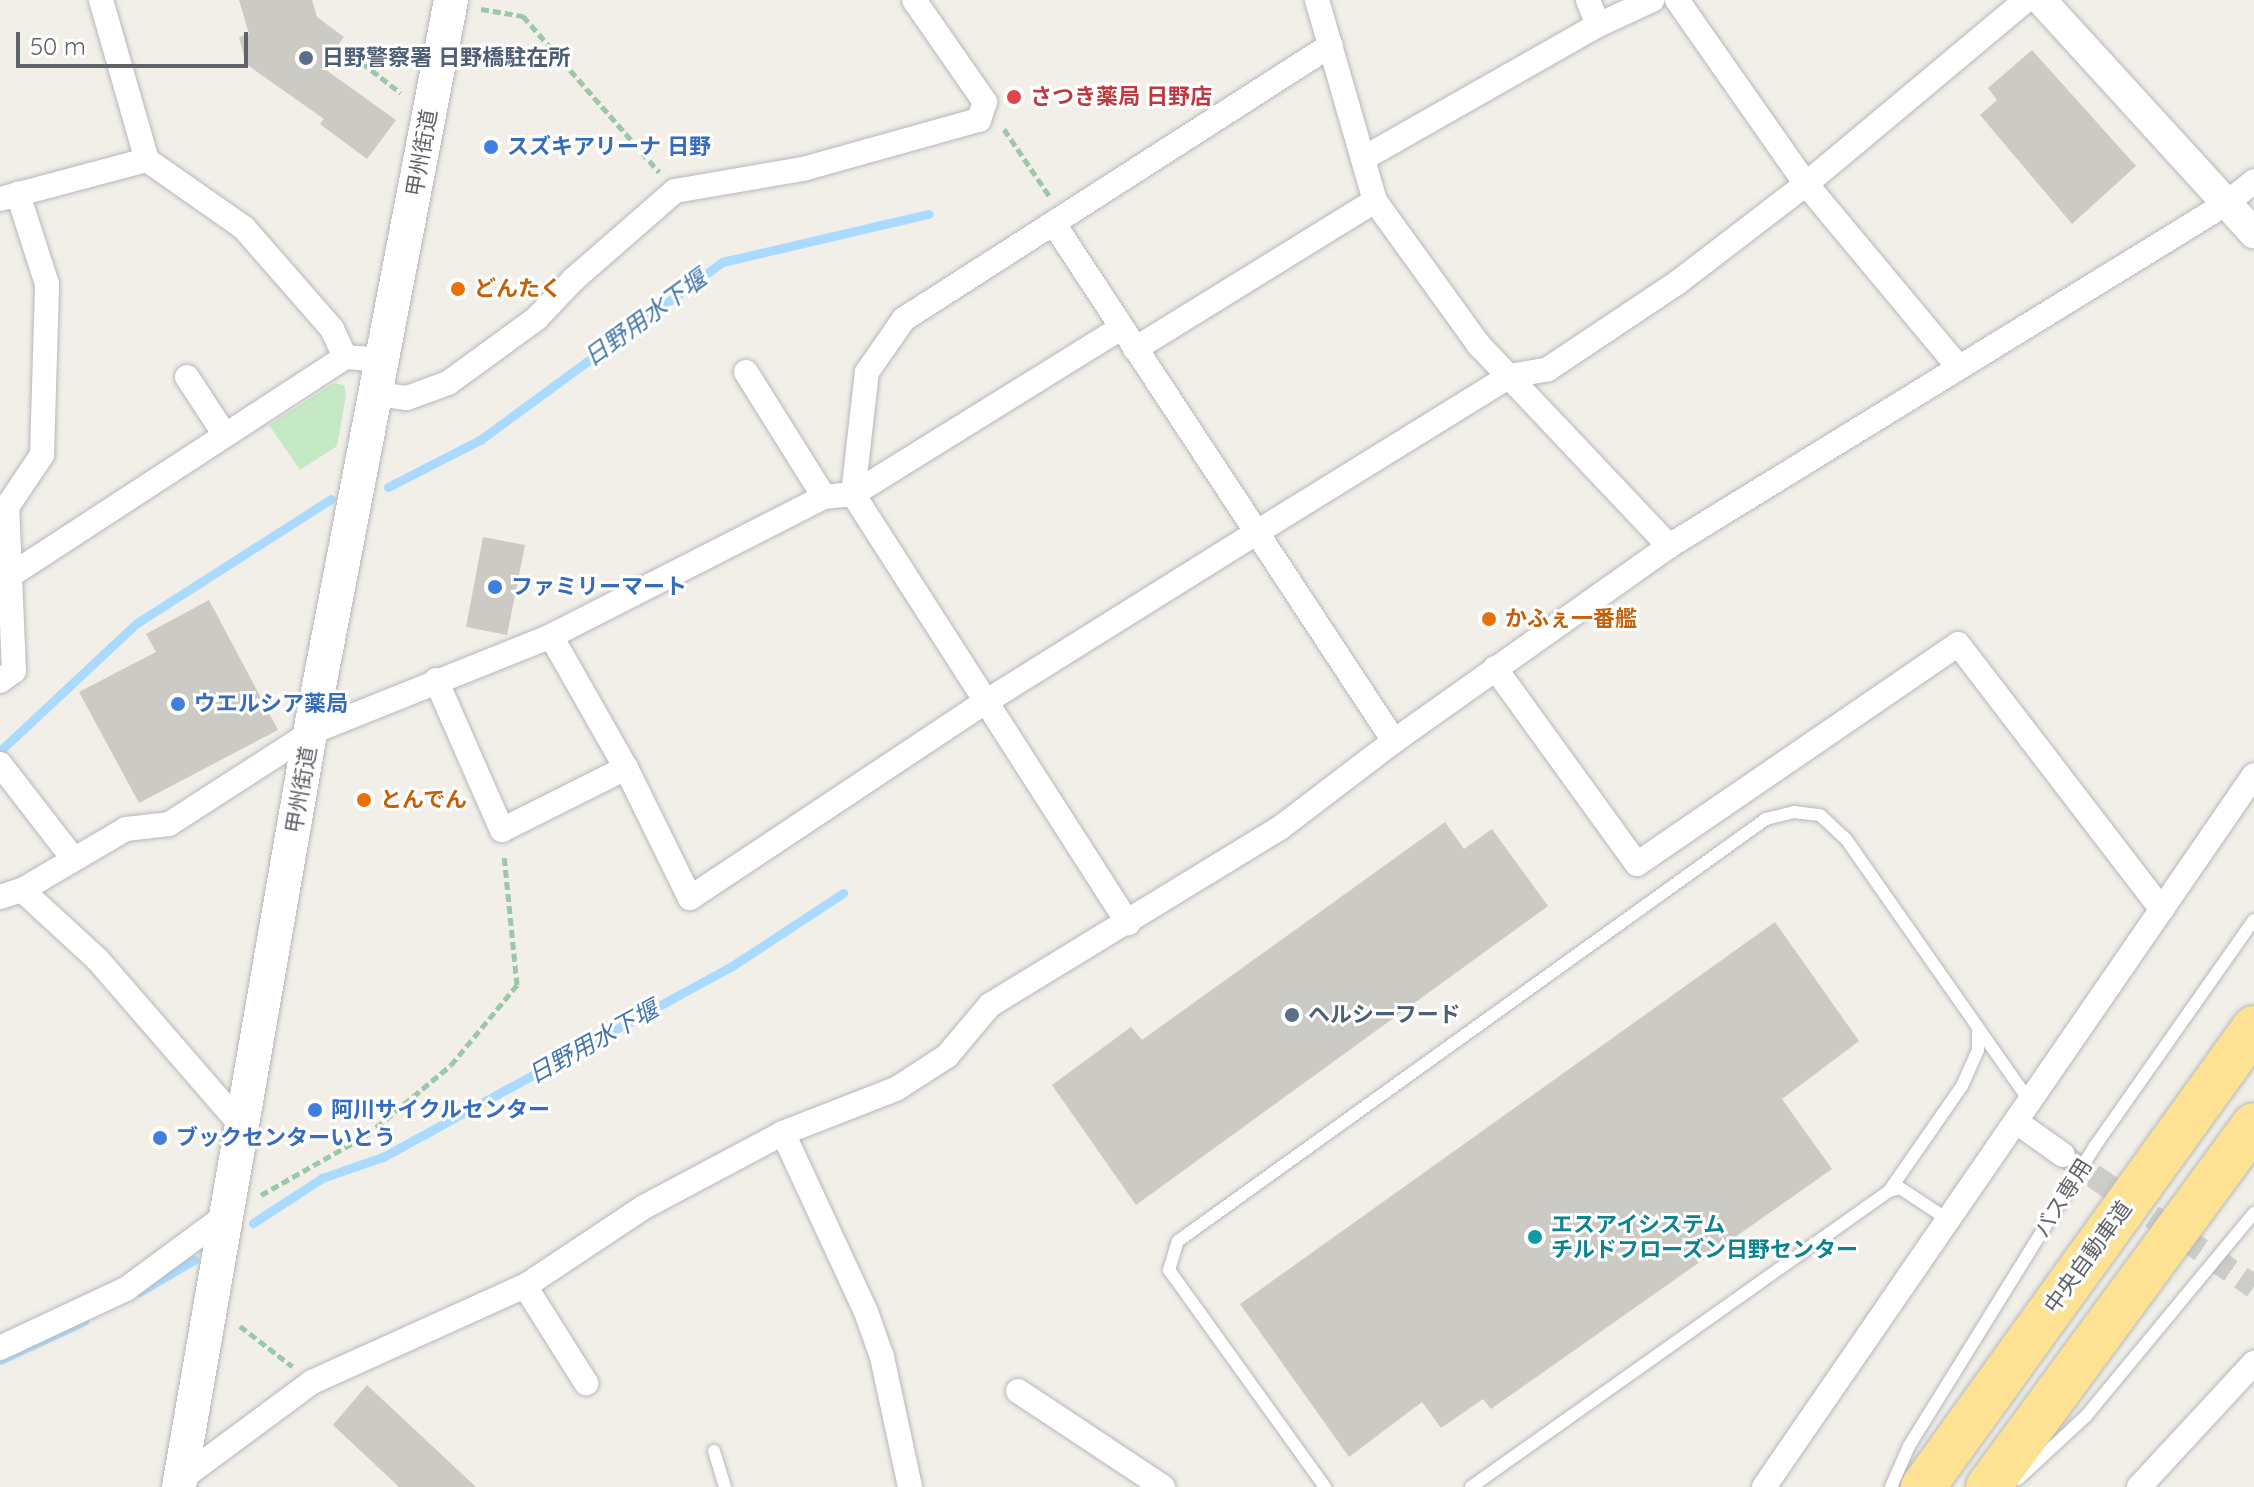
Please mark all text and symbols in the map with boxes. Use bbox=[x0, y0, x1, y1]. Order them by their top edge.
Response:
scale bar bbox=[20, 16, 252, 66]
text: 50 m bbox=[30, 31, 86, 61]
place label: 日野警察署 日野橋駐在所 bbox=[322, 45, 570, 71]
marker: 日野警察署 日野橋駐在所 bbox=[297, 49, 315, 67]
place label: さつき薬局 日野店 bbox=[1030, 84, 1212, 110]
marker: さつき薬局 日野店 bbox=[1005, 88, 1023, 106]
street label: 甲州街道 bbox=[401, 107, 443, 199]
place label: スズキアリーナ 日野 bbox=[507, 134, 711, 160]
marker: スズキアリーナ 日野 bbox=[482, 138, 500, 156]
water label: 日野用水下堰 bbox=[578, 264, 712, 372]
place label: どんたく bbox=[474, 276, 562, 302]
marker: どんたく bbox=[449, 280, 467, 298]
place label: ファミリーマート bbox=[511, 574, 687, 600]
marker: ファミリーマート bbox=[486, 578, 504, 596]
place label: かふぇ一番艦 bbox=[1505, 606, 1637, 632]
marker: かふぇ一番艦 bbox=[1480, 610, 1498, 628]
place label: ウエルシア薬局 bbox=[194, 691, 348, 717]
marker: ウエルシア薬局 bbox=[169, 695, 187, 713]
street label: 甲州街道 bbox=[280, 744, 322, 836]
place label: とんでん bbox=[380, 787, 468, 813]
marker: とんでん bbox=[355, 791, 373, 809]
water label: 日野用水下堰 bbox=[523, 994, 663, 1090]
place label: ヘルシーフード bbox=[1308, 1002, 1462, 1028]
marker: ヘルシーフード bbox=[1283, 1006, 1301, 1024]
place label: 阿川サイクルセンター bbox=[331, 1097, 551, 1123]
marker: 阿川サイクルセンター bbox=[306, 1101, 324, 1119]
place label: ブックセンターいとう bbox=[176, 1125, 396, 1151]
marker: ブックセンターいとう bbox=[151, 1129, 169, 1147]
street label: バス専用 bbox=[2028, 1154, 2098, 1242]
street label: 中央自動車道 bbox=[2039, 1196, 2137, 1318]
place label: エスアイシステム チルドフローズン日野センター bbox=[1551, 1211, 1859, 1262]
marker: エスアイシステム チルドフローズン日野センター bbox=[1526, 1228, 1544, 1246]

